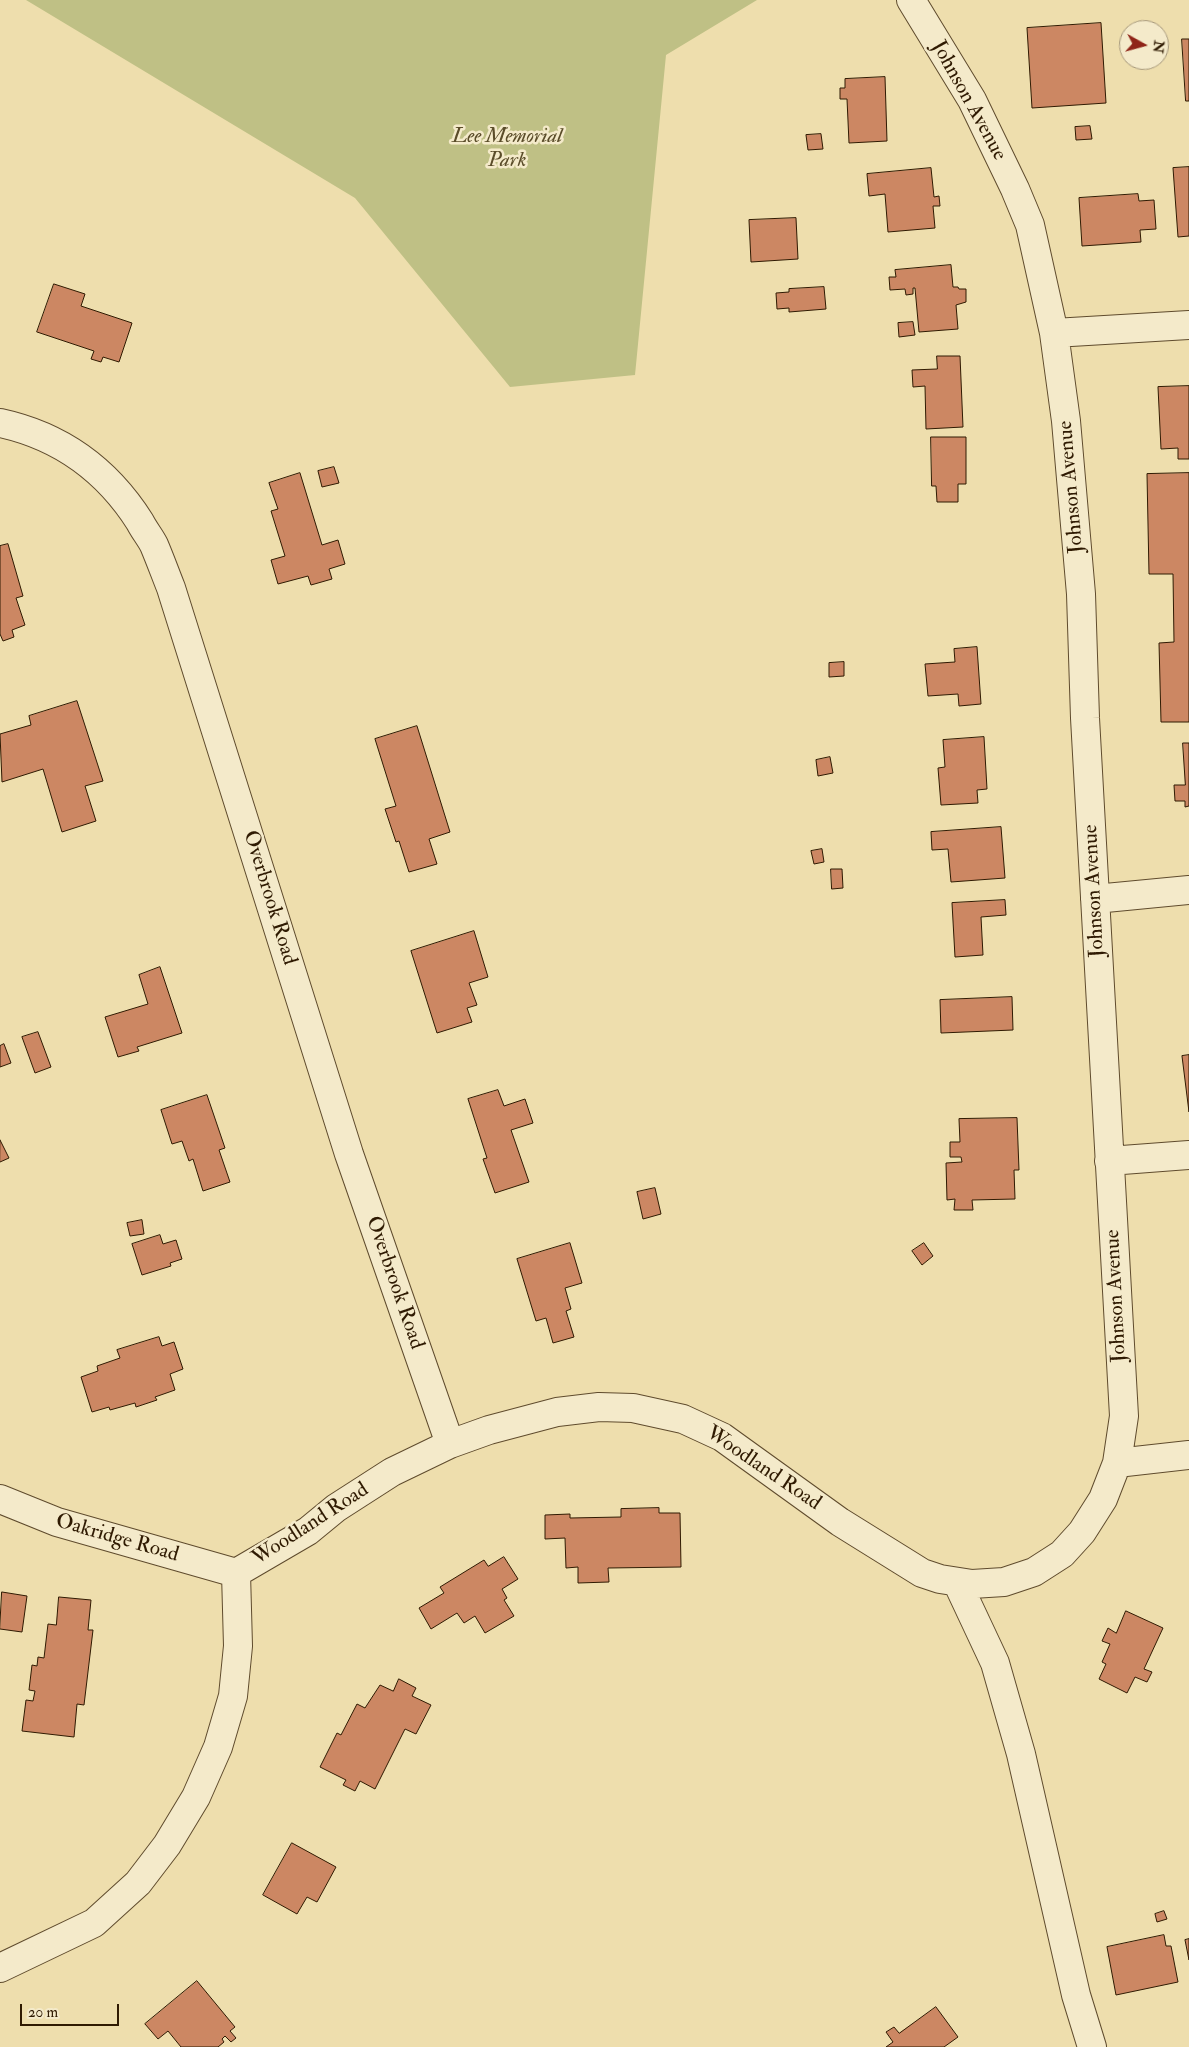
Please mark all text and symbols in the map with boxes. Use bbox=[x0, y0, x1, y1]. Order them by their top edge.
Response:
north arrow bbox=[1119, 20, 1169, 70]
street label: Johnson Avenue bbox=[925, 37, 1011, 165]
text: N bbox=[1149, 39, 1168, 54]
park label: Lee Memorial Park bbox=[452, 124, 562, 174]
street label: Johnson Avenue bbox=[1054, 420, 1090, 554]
street label: Johnson Avenue bbox=[1079, 824, 1111, 958]
street label: Overbrook Road bbox=[237, 828, 301, 968]
street label: Overbrook Road bbox=[359, 1213, 429, 1353]
street label: Johnson Avenue bbox=[1101, 1229, 1133, 1363]
street label: Woodland Road bbox=[701, 1421, 825, 1517]
street label: Woodland Road bbox=[248, 1478, 374, 1572]
street label: Oakridge Road bbox=[53, 1509, 181, 1569]
scale bar bbox=[22, 1994, 121, 2026]
text: 20 m bbox=[28, 2003, 58, 2022]

